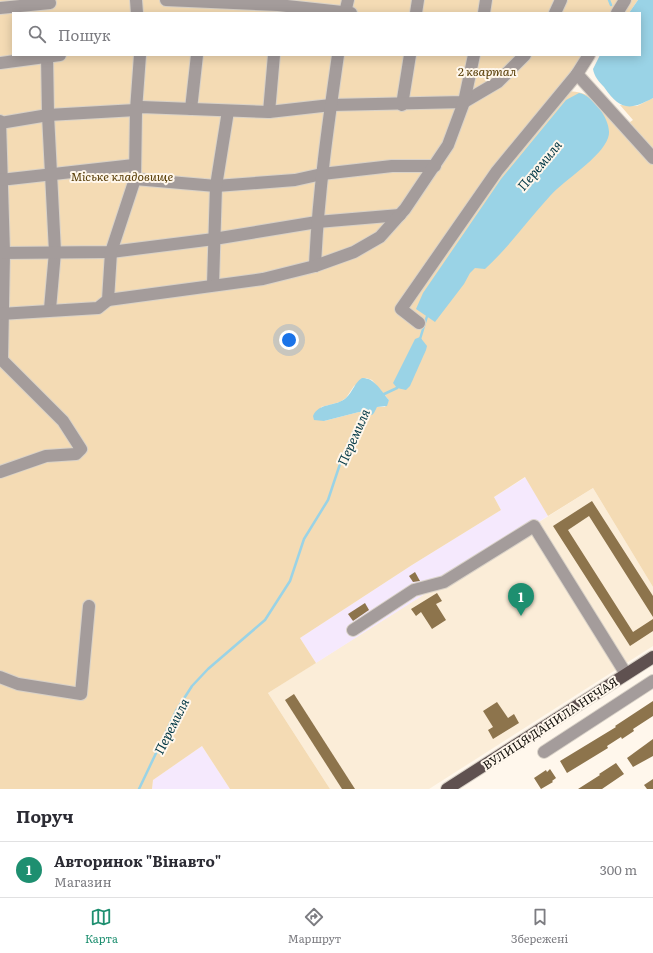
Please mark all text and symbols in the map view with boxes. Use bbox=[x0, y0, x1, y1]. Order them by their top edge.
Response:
search box bbox=[12, 12, 641, 56]
icon: search bbox=[26, 23, 48, 45]
text: Пошук bbox=[58, 23, 111, 46]
park label: 2 квартал bbox=[458, 62, 517, 80]
water label: Перемиля bbox=[512, 136, 566, 194]
park label: Міське кладовище bbox=[71, 167, 174, 185]
your location bbox=[279, 330, 299, 350]
water label: Перемиля bbox=[332, 405, 374, 468]
pin: 1 bbox=[508, 583, 534, 616]
street label: ВУЛИЦЯ ДАНИЛА НЕЧАЯ bbox=[479, 672, 621, 774]
water label: Перемиля bbox=[149, 695, 193, 757]
text: Поруч bbox=[16, 803, 73, 828]
text: Авторинок "Вінавто" bbox=[54, 849, 221, 872]
text: 1 bbox=[26, 860, 32, 879]
text: 300 m bbox=[600, 860, 637, 879]
text: Магазин bbox=[54, 872, 112, 891]
tab: Карта bbox=[85, 906, 118, 946]
tab: Маршрут bbox=[288, 906, 341, 946]
tab: Збережені bbox=[511, 906, 568, 946]

